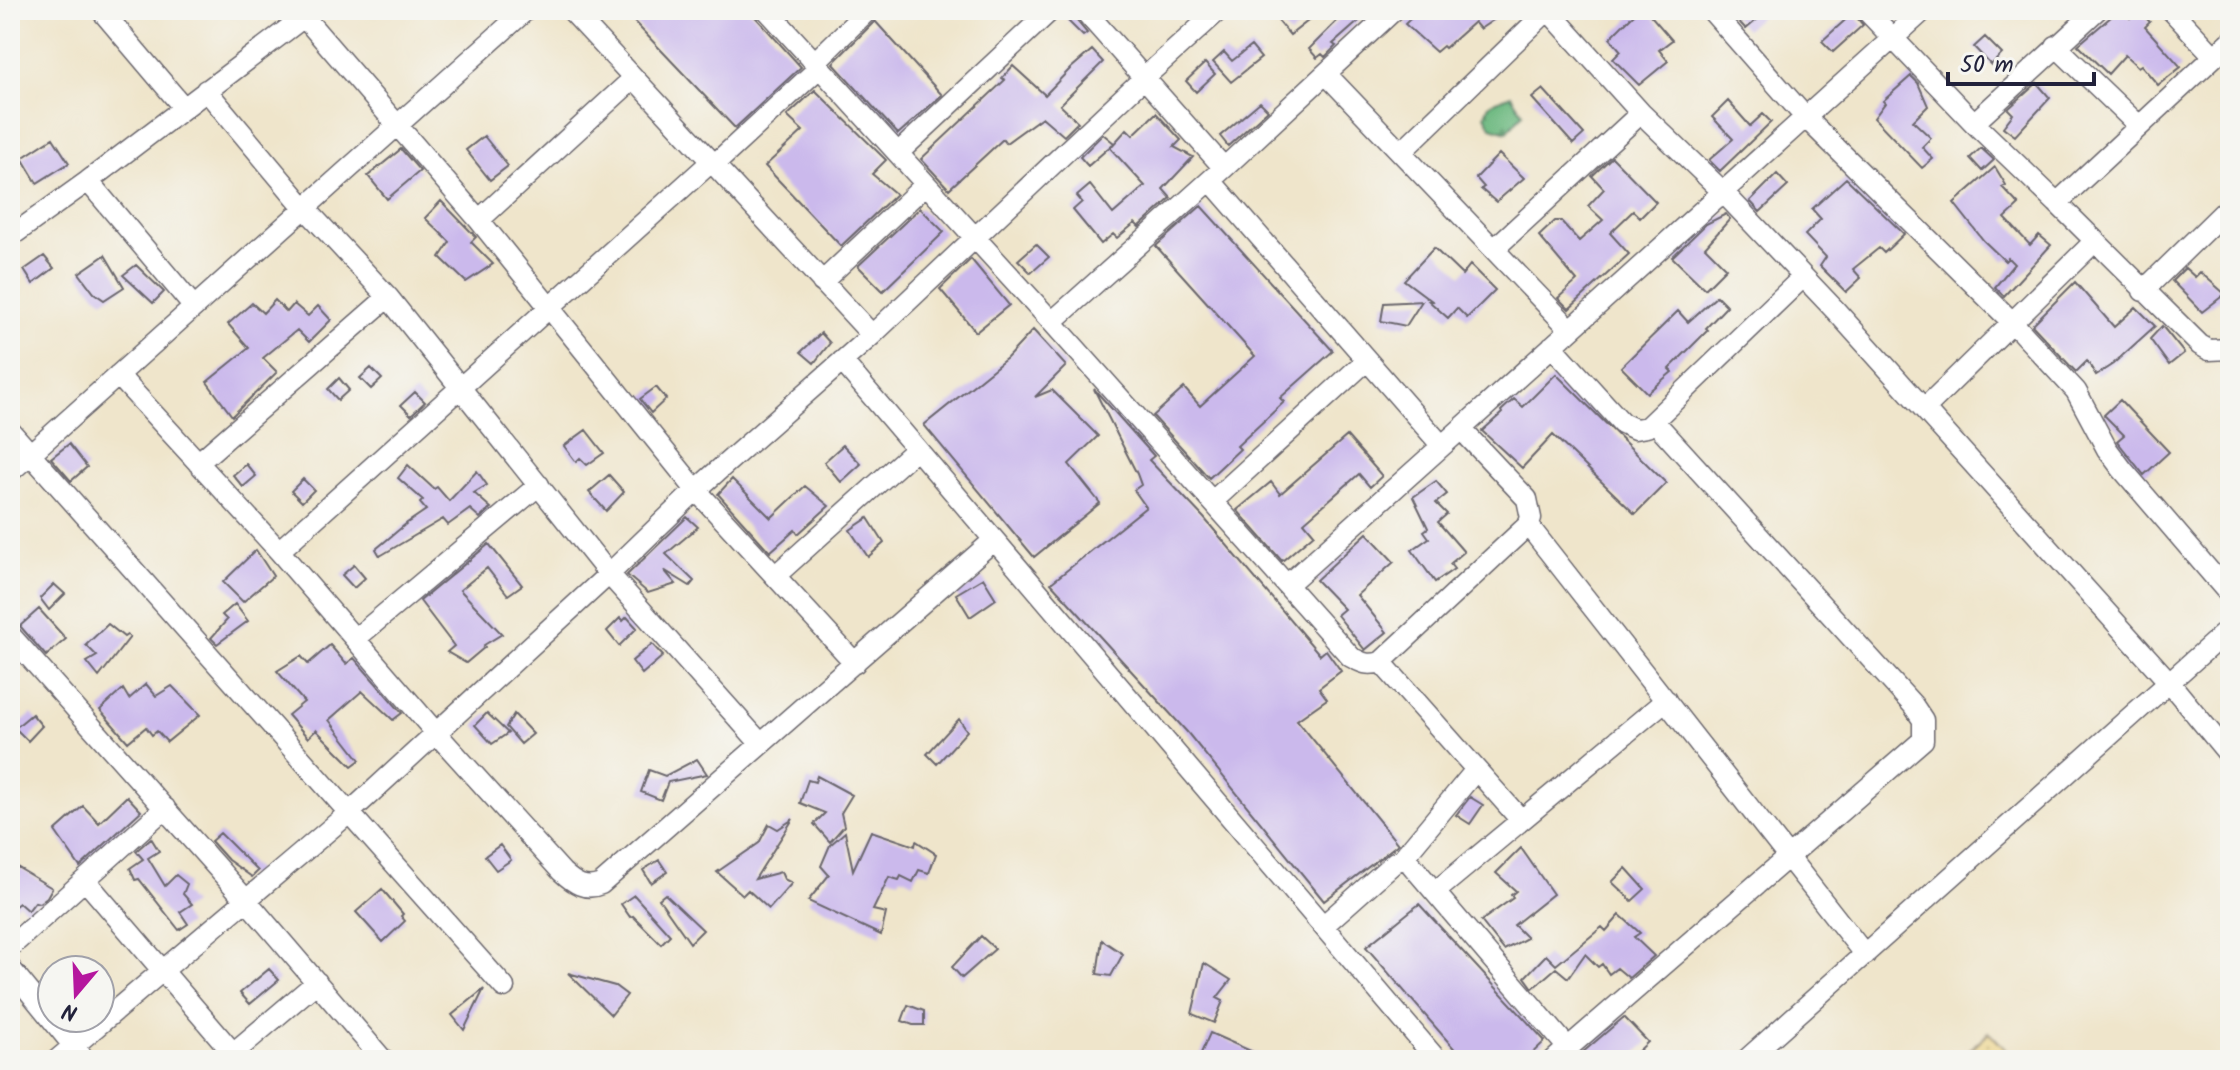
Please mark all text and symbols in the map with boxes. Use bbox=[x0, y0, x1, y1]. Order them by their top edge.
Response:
scale bar bbox=[1948, 36, 2094, 86]
text: 50 m bbox=[1960, 46, 2014, 85]
north arrow bbox=[36, 954, 116, 1034]
text: N bbox=[58, 992, 83, 1029]

